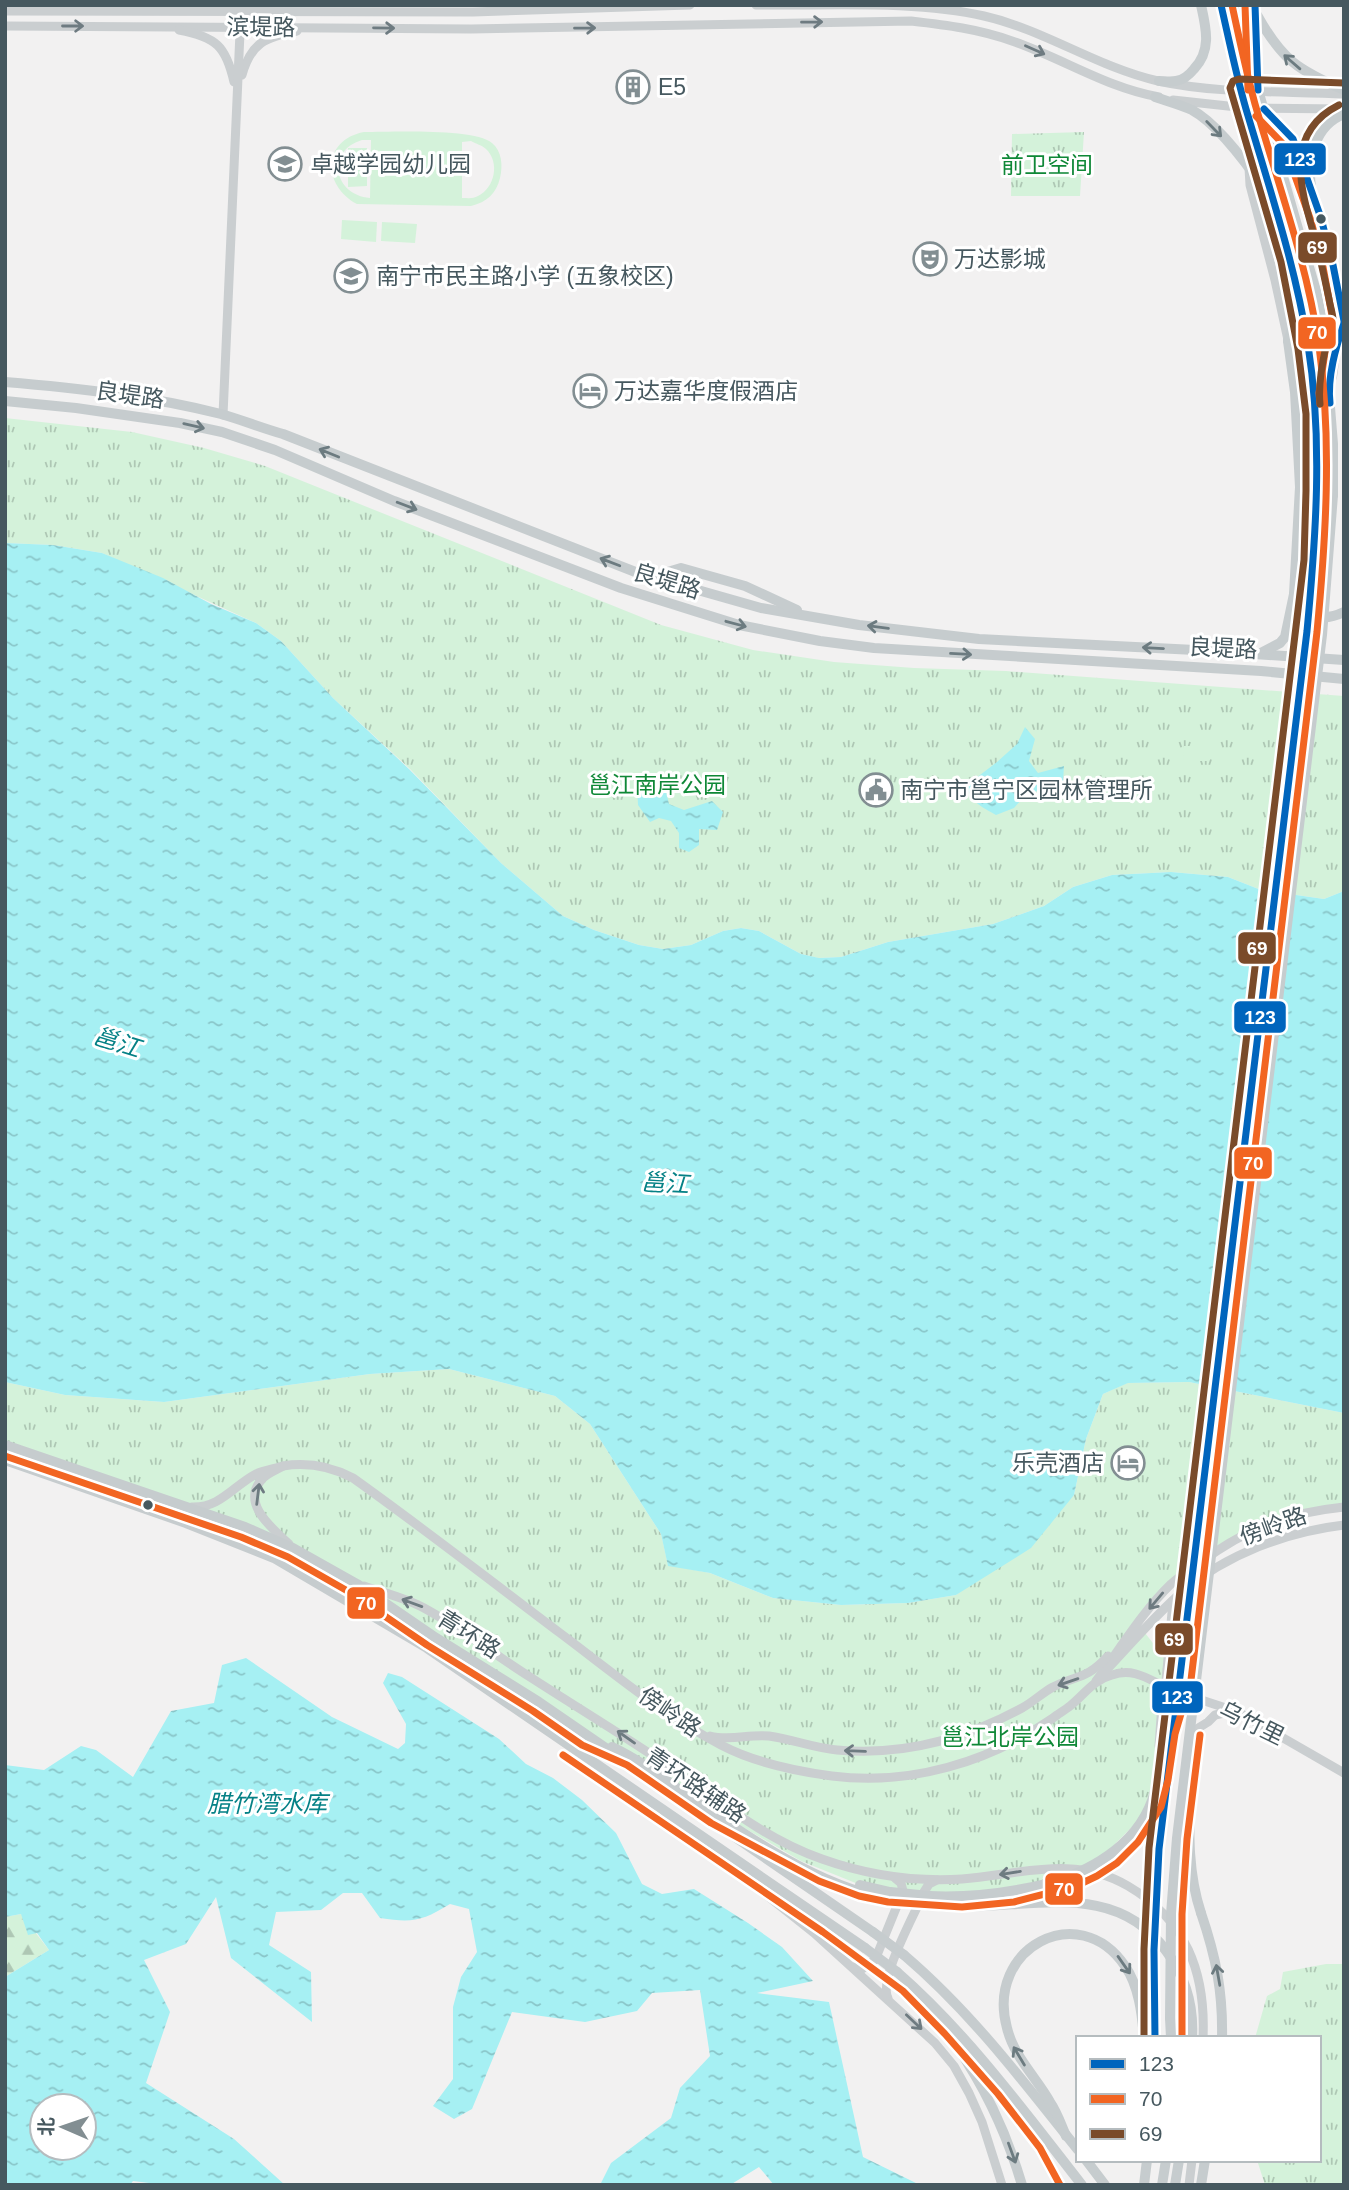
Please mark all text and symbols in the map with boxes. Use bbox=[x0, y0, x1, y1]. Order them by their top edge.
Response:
street label: 滨堤路 bbox=[226, 13, 296, 41]
one-way arrow bbox=[800, 16, 823, 29]
one-way arrow bbox=[62, 19, 85, 33]
one-way arrow bbox=[573, 21, 596, 34]
one-way arrow bbox=[372, 22, 395, 35]
one-way arrow bbox=[1024, 45, 1046, 58]
one-way arrow bbox=[1283, 54, 1301, 70]
building icon: E5 bbox=[614, 68, 652, 106]
place label: E5 bbox=[658, 74, 686, 100]
one-way arrow bbox=[1206, 120, 1222, 138]
line badge: 123 bbox=[1273, 142, 1327, 176]
school or university icon: 卓越学园幼儿园 bbox=[266, 145, 304, 183]
text: 123 bbox=[1284, 149, 1316, 170]
place label: 卓越学园幼儿园 bbox=[310, 151, 471, 177]
park label: 前卫空间 bbox=[1001, 152, 1093, 178]
unlabelled marker bbox=[1314, 212, 1328, 226]
line badge: 69 bbox=[1297, 231, 1338, 264]
text: 69 bbox=[1306, 237, 1328, 258]
theatre icon: 万达影城 bbox=[911, 240, 949, 278]
place label: 万达影城 bbox=[954, 246, 1046, 272]
school or university icon: 南宁市民主路小学 (五象校区) bbox=[332, 257, 370, 295]
place label: 南宁市民主路小学 (五象校区) bbox=[376, 263, 674, 289]
line badge: 70 bbox=[1297, 316, 1337, 350]
text: 70 bbox=[1306, 322, 1328, 343]
hotel icon: 万达嘉华度假酒店 bbox=[571, 372, 609, 410]
street label: 良堤路 bbox=[94, 377, 166, 413]
place label: 万达嘉华度假酒店 bbox=[614, 378, 798, 404]
one-way arrow bbox=[182, 420, 205, 433]
one-way arrow bbox=[319, 445, 341, 458]
one-way arrow bbox=[396, 500, 417, 513]
one-way arrow bbox=[599, 555, 621, 568]
street label: 良堤路 bbox=[630, 558, 704, 604]
one-way arrow bbox=[725, 618, 747, 631]
one-way arrow bbox=[867, 621, 890, 634]
street label: 良堤路 bbox=[1188, 633, 1258, 663]
one-way arrow bbox=[1142, 641, 1165, 654]
one-way arrow bbox=[950, 647, 973, 660]
public building icon: 南宁市邕宁区园林管理所 bbox=[857, 771, 895, 809]
park label: 邕江南岸公园 bbox=[588, 772, 726, 798]
place label: 南宁市邕宁区园林管理所 bbox=[900, 777, 1153, 803]
line badge: 69 bbox=[1237, 931, 1277, 965]
text: 69 bbox=[1246, 938, 1268, 959]
line badge: 123 bbox=[1233, 1000, 1287, 1034]
text: 123 bbox=[1244, 1007, 1276, 1028]
water label: 邕江 bbox=[90, 1022, 147, 1063]
line badge: 70 bbox=[1233, 1146, 1273, 1180]
text: 70 bbox=[1242, 1153, 1264, 1174]
water label: 邕江 bbox=[640, 1168, 693, 1198]
hotel icon: 乐壳酒店 bbox=[1109, 1444, 1147, 1482]
place label: 乐壳酒店 bbox=[1012, 1450, 1104, 1476]
one-way arrow bbox=[252, 1484, 265, 1506]
unlabelled marker bbox=[141, 1498, 155, 1512]
street label: 傍岭路 bbox=[1236, 1502, 1310, 1550]
line badge: 70 bbox=[346, 1586, 386, 1620]
one-way arrow bbox=[1148, 1592, 1164, 1610]
text: 70 bbox=[355, 1593, 377, 1614]
one-way arrow bbox=[402, 1596, 424, 1609]
street label: 青环路 bbox=[433, 1605, 505, 1663]
line badge: 69 bbox=[1154, 1622, 1194, 1656]
text: 69 bbox=[1163, 1629, 1185, 1650]
one-way arrow bbox=[1057, 1677, 1079, 1689]
line badge: 123 bbox=[1151, 1680, 1204, 1714]
street label: 傍岭路 bbox=[634, 1682, 706, 1742]
text: 123 bbox=[1161, 1687, 1193, 1708]
street label: 乌竹里 bbox=[1215, 1696, 1289, 1750]
park label: 邕江北岸公园 bbox=[941, 1724, 1079, 1750]
one-way arrow bbox=[617, 1730, 636, 1744]
street label: 青环路辅路 bbox=[641, 1742, 751, 1828]
one-way arrow bbox=[844, 1744, 867, 1757]
water label: 腊竹湾水库 bbox=[207, 1790, 331, 1817]
one-way arrow bbox=[1000, 1867, 1022, 1880]
line badge: 70 bbox=[1044, 1872, 1084, 1906]
text: 70 bbox=[1053, 1879, 1075, 1900]
one-way arrow bbox=[1117, 1955, 1131, 1974]
one-way arrow bbox=[1211, 1964, 1224, 1986]
one-way arrow bbox=[905, 2014, 923, 2030]
legend bbox=[1076, 2036, 1321, 2162]
one-way arrow bbox=[1012, 2047, 1026, 2067]
text: 123 bbox=[1139, 2052, 1174, 2075]
text: 70 bbox=[1139, 2087, 1162, 2110]
north arrow bbox=[28, 2092, 98, 2162]
text: 北 bbox=[36, 2117, 57, 2136]
text: 69 bbox=[1139, 2122, 1162, 2145]
one-way arrow bbox=[1007, 2142, 1019, 2164]

